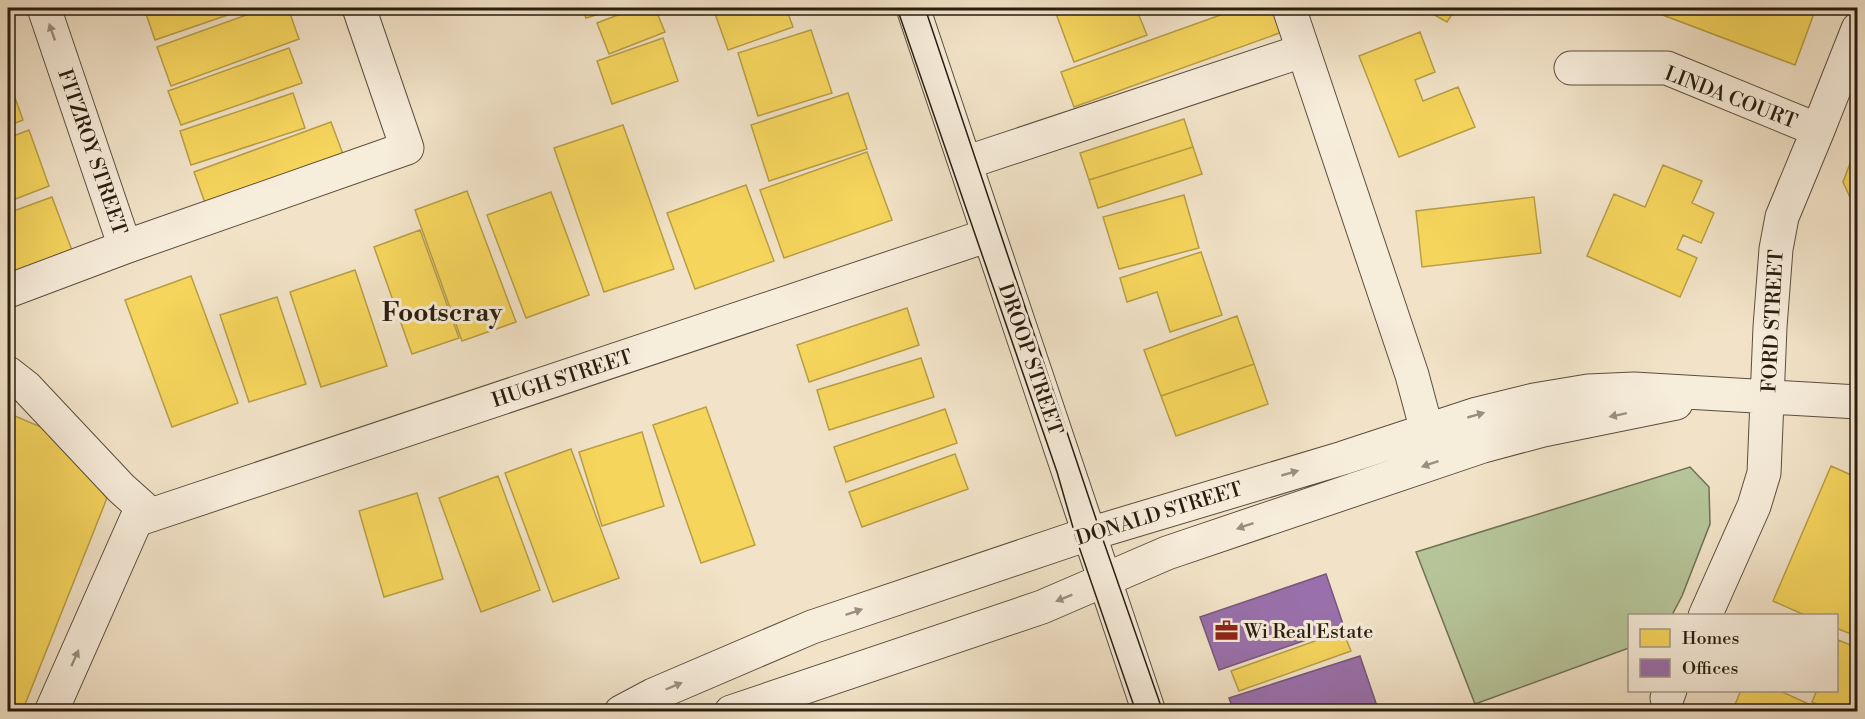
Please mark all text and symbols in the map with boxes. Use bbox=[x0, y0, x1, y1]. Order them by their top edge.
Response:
one-way arrow bbox=[47, 23, 57, 41]
street label: LINDA COURT bbox=[1661, 62, 1800, 135]
street label: FITZROY STREET bbox=[51, 66, 132, 239]
street label: FORD STREET bbox=[1757, 249, 1790, 393]
street label: DROOP STREET bbox=[992, 280, 1067, 439]
district label: Footscray bbox=[382, 297, 503, 329]
street label: HUGH STREET bbox=[489, 345, 636, 414]
one-way arrow bbox=[1467, 409, 1485, 419]
one-way arrow bbox=[1608, 411, 1627, 420]
one-way arrow bbox=[1420, 459, 1438, 469]
one-way arrow bbox=[1281, 468, 1299, 477]
street label: DONALD STREET bbox=[1073, 477, 1246, 552]
one-way arrow bbox=[1236, 522, 1254, 532]
one-way arrow bbox=[1054, 593, 1072, 603]
one-way arrow bbox=[845, 607, 863, 617]
legend bbox=[1628, 614, 1838, 692]
office icon: Wi Real Estate bbox=[1213, 618, 1239, 644]
place label: Wi Real Estate bbox=[1243, 620, 1373, 645]
text: Homes bbox=[1682, 627, 1739, 650]
one-way arrow bbox=[71, 649, 80, 667]
text: Offices bbox=[1682, 657, 1738, 680]
one-way arrow bbox=[665, 681, 683, 691]

